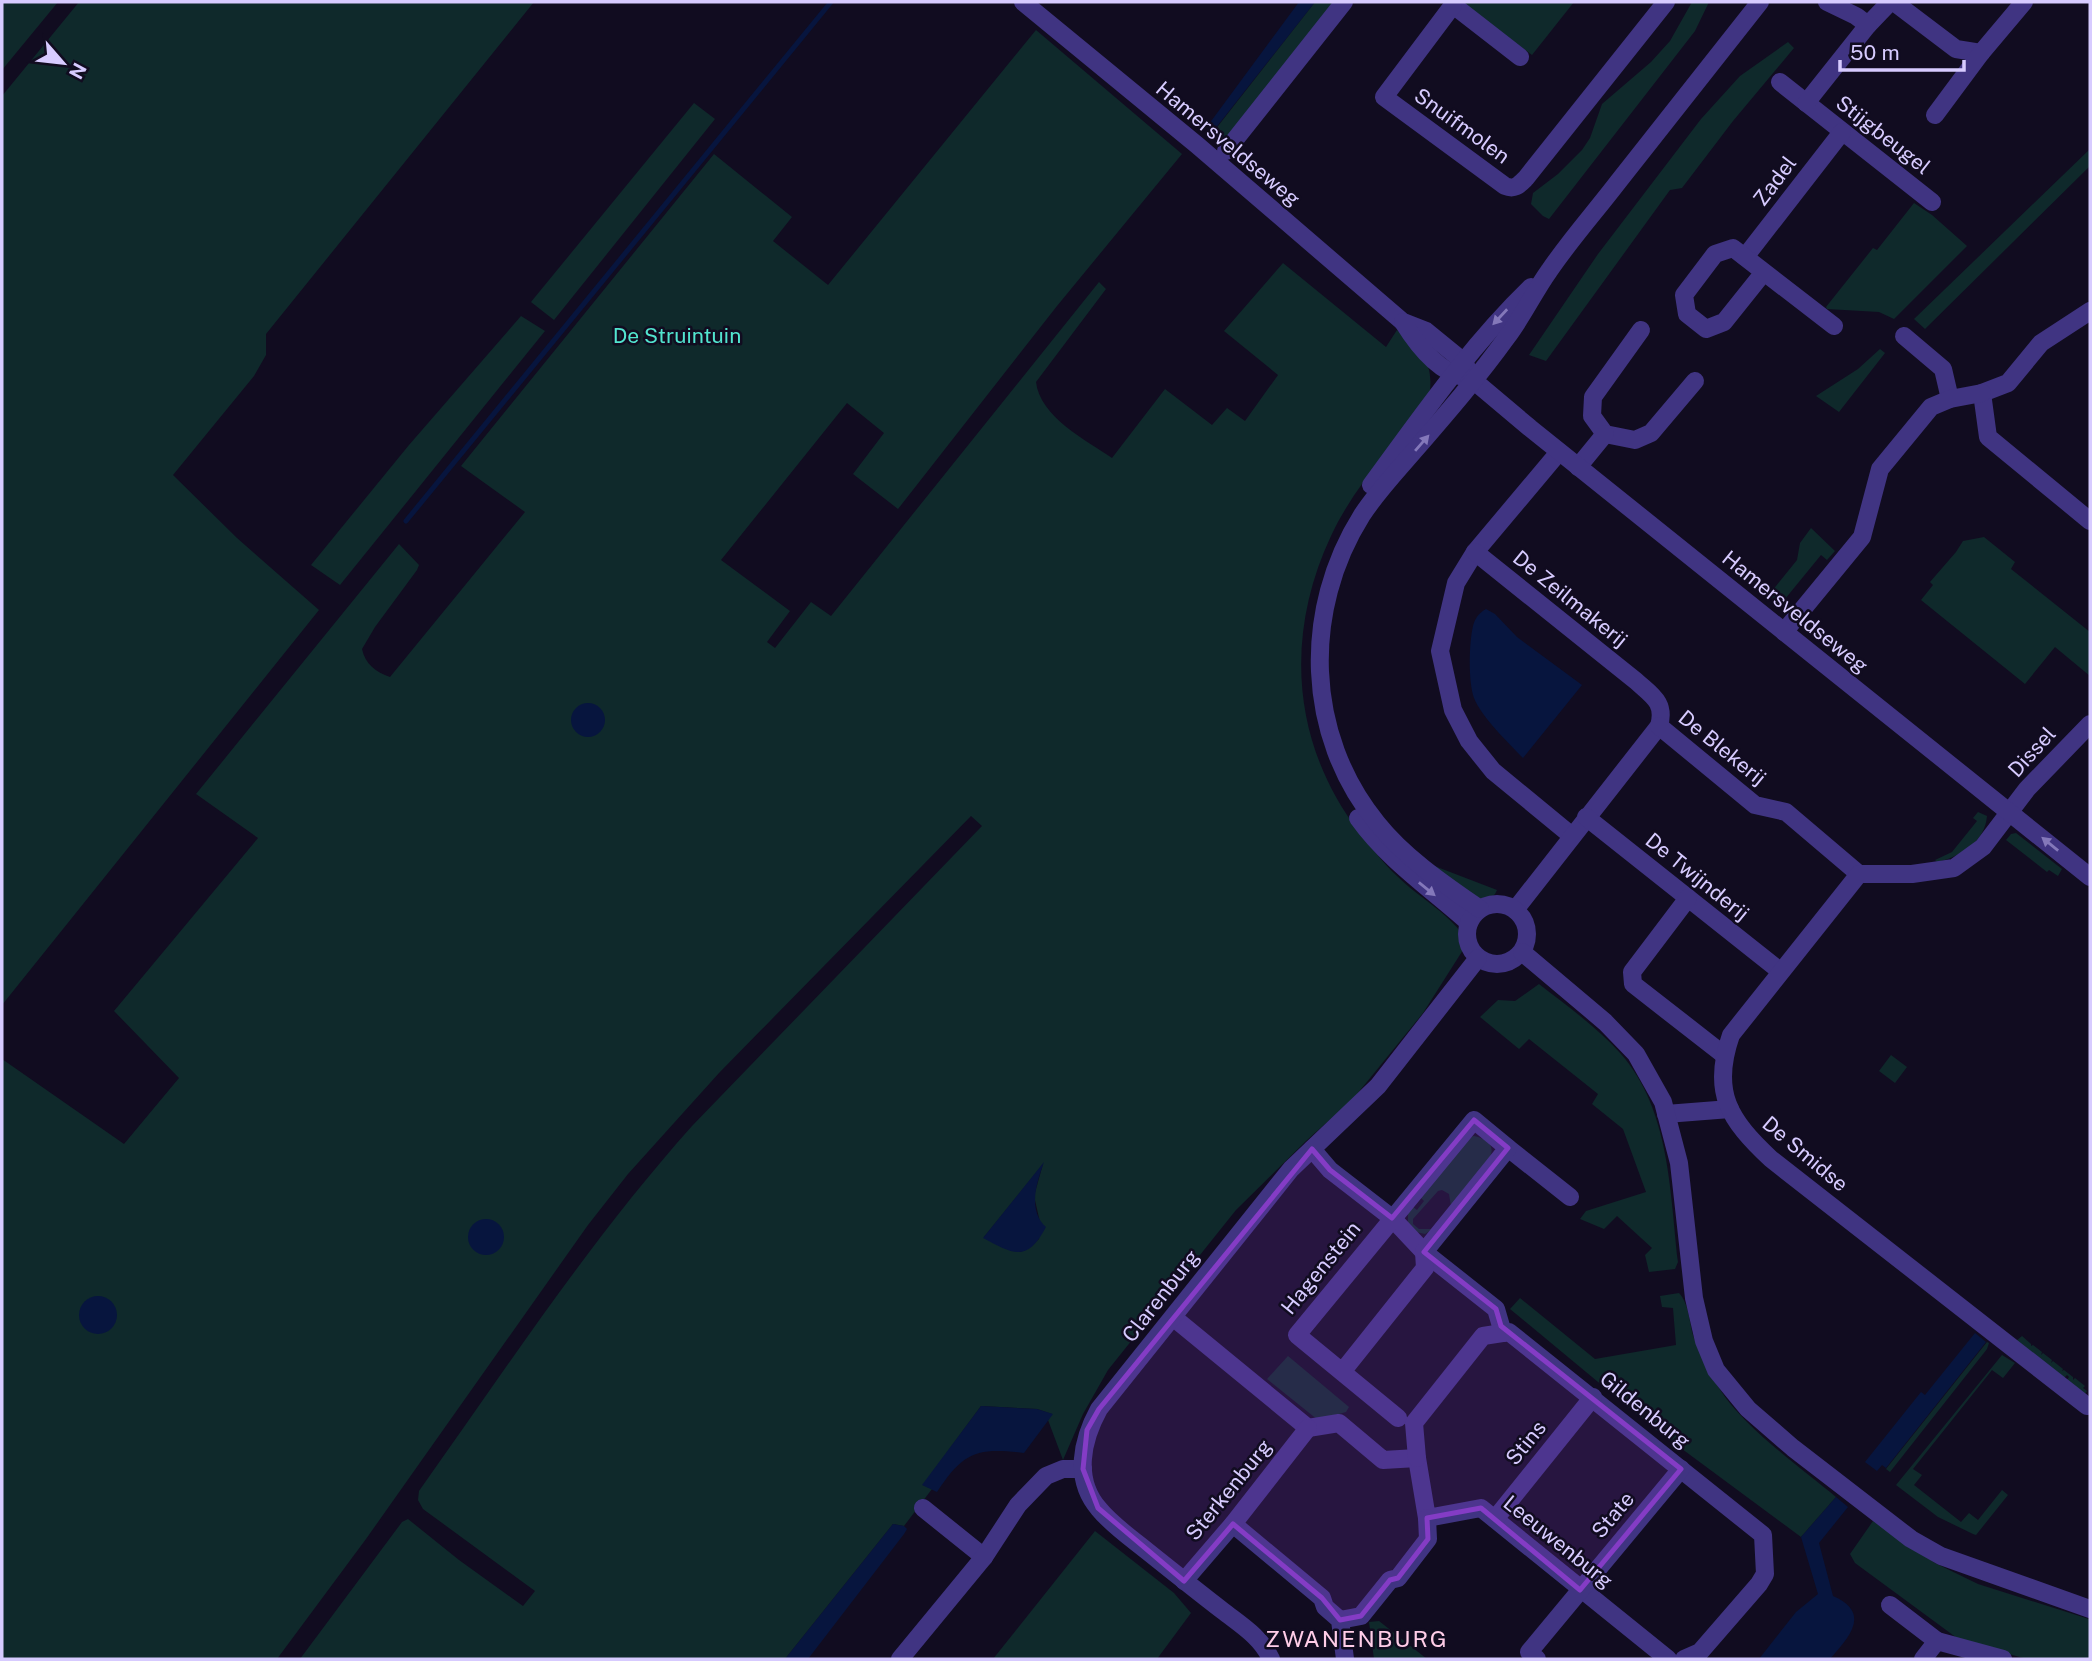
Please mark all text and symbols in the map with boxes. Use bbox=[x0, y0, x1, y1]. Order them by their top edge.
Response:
north arrow bbox=[28, 28, 98, 98]
scale bar bbox=[1840, 28, 1964, 72]
text: 50 m bbox=[1850, 40, 1900, 65]
text: N bbox=[65, 59, 91, 83]
street label: Hamersveldseweg bbox=[1151, 76, 1305, 211]
street label: Snuifmolen bbox=[1410, 83, 1515, 169]
street label: Stijgbeugel bbox=[1831, 90, 1936, 179]
street label: Zadel bbox=[1748, 151, 1801, 211]
one-way arrow bbox=[1492, 309, 1509, 326]
park label: De Struintuin bbox=[613, 323, 741, 348]
one-way arrow bbox=[1414, 434, 1429, 452]
street label: De Zeilmakerij bbox=[1508, 545, 1633, 652]
street label: Hamersveldseweg bbox=[1717, 545, 1873, 678]
street label: De Blekerij bbox=[1674, 705, 1771, 790]
street label: Dissel bbox=[2003, 721, 2061, 782]
street label: De Twijnderij bbox=[1641, 827, 1754, 926]
one-way arrow bbox=[2042, 837, 2060, 852]
one-way arrow bbox=[1418, 881, 1436, 896]
street label: De Smidse bbox=[1757, 1111, 1853, 1197]
street label: Hagenstein bbox=[1276, 1216, 1366, 1319]
street label: Clarenburg bbox=[1117, 1245, 1204, 1347]
street label: Gildenburg bbox=[1595, 1366, 1695, 1454]
street label: Stins bbox=[1500, 1415, 1551, 1470]
street label: Sterkenburg bbox=[1180, 1434, 1277, 1545]
street label: State bbox=[1586, 1486, 1639, 1543]
street label: Leeuwenburg bbox=[1499, 1490, 1618, 1593]
district label: ZWANENBURG bbox=[1265, 1625, 1449, 1652]

